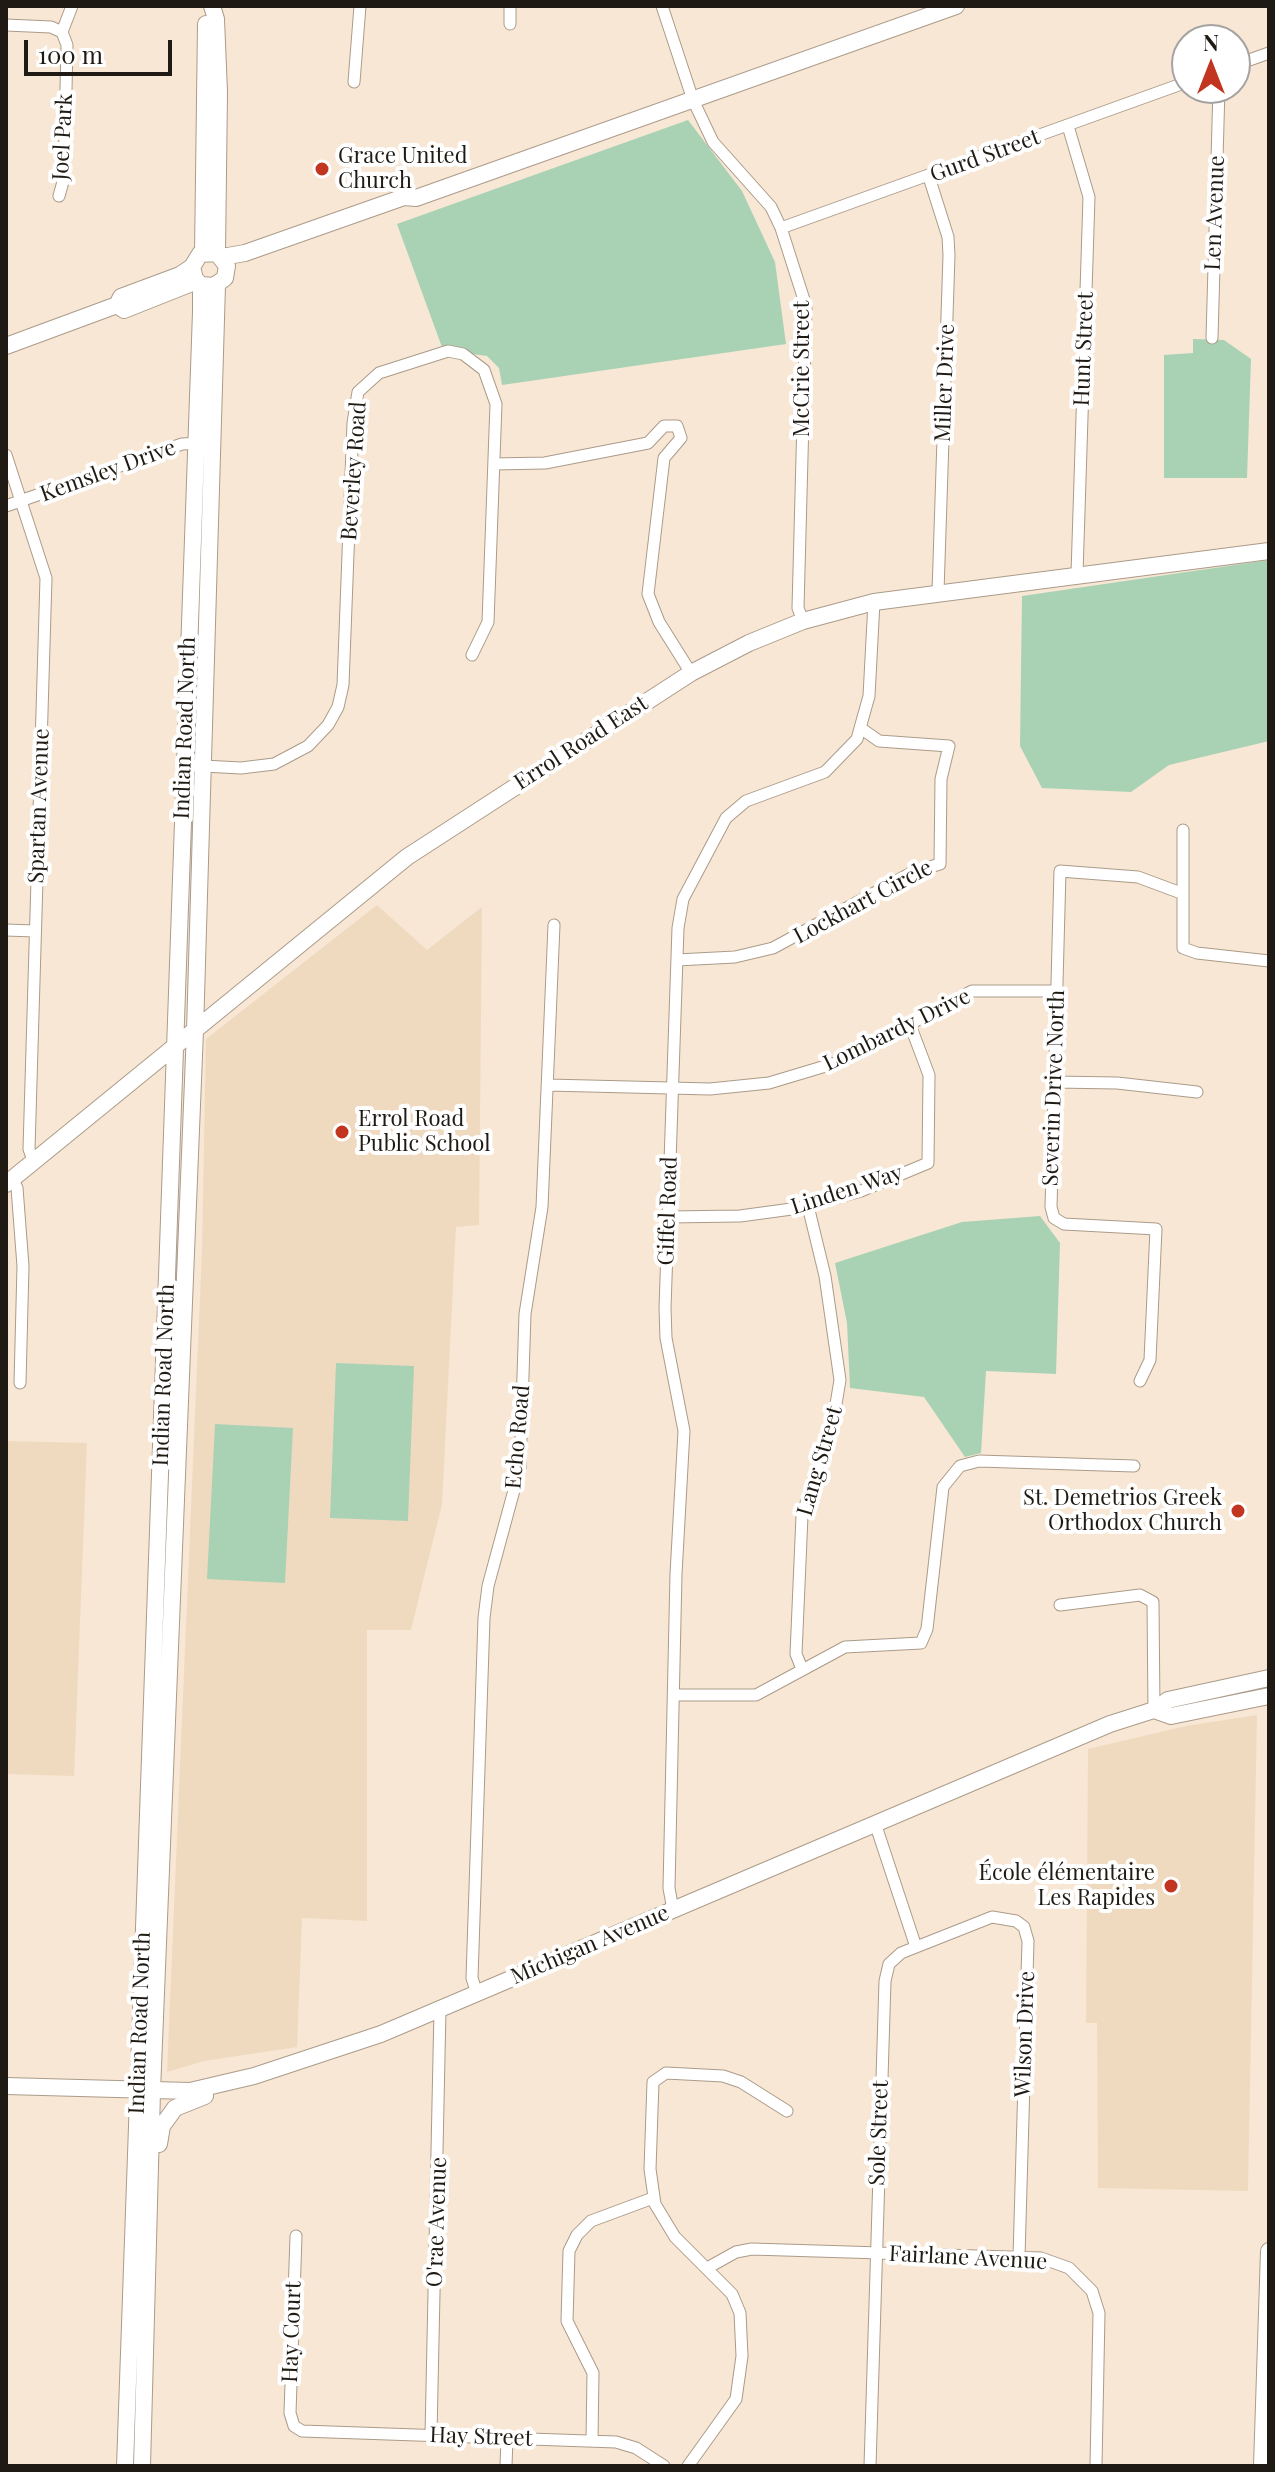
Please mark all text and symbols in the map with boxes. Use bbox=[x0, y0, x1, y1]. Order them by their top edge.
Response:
scale bar bbox=[28, 24, 176, 74]
north arrow bbox=[1171, 24, 1251, 104]
text: N bbox=[1203, 27, 1219, 57]
text: 100 m bbox=[38, 38, 103, 70]
street label: Joel Park bbox=[48, 93, 78, 181]
street label: Gurd Street bbox=[926, 124, 1044, 188]
place label: Grace United Church bbox=[338, 143, 467, 194]
street label: Len Avenue bbox=[1200, 155, 1230, 271]
marker: Grace United Church bbox=[313, 160, 331, 178]
street label: Hunt Street bbox=[1069, 291, 1099, 407]
street label: McCrie Street bbox=[789, 301, 815, 437]
street label: Miller Drive bbox=[930, 323, 960, 443]
street label: Beverley Road bbox=[336, 401, 372, 541]
street label: Kemsley Drive bbox=[37, 434, 179, 508]
street label: Indian Road North bbox=[169, 636, 201, 820]
street label: Errol Road East bbox=[509, 690, 653, 796]
street label: Spartan Avenue bbox=[23, 728, 55, 884]
street label: Lockhart Circle bbox=[789, 854, 937, 950]
street label: Lombardy Drive bbox=[819, 983, 975, 1077]
street label: Severin Drive North bbox=[1037, 989, 1071, 1187]
place label: Errol Road Public School bbox=[358, 1106, 490, 1158]
marker: Errol Road Public School bbox=[333, 1123, 351, 1141]
street label: Giffel Road bbox=[653, 1156, 683, 1266]
street label: Linden Way bbox=[788, 1160, 906, 1220]
street label: Indian Road North bbox=[148, 1283, 180, 1467]
street label: Echo Road bbox=[500, 1384, 536, 1490]
street label: Lang Street bbox=[792, 1403, 848, 1519]
place label: St. Demetrios Greek Orthodox Church bbox=[1023, 1485, 1222, 1536]
marker: St. Demetrios Greek Orthodox Church bbox=[1229, 1502, 1247, 1520]
place label: École élémentaire Les Rapides bbox=[979, 1860, 1155, 1912]
marker: École élémentaire Les Rapides bbox=[1162, 1877, 1180, 1895]
street label: Michigan Avenue bbox=[507, 1900, 673, 1990]
street label: Indian Road North bbox=[124, 1931, 156, 2115]
street label: Wilson Drive bbox=[1010, 1970, 1040, 2098]
street label: Sole Street bbox=[864, 2080, 894, 2186]
street label: O'rae Avenue bbox=[422, 2156, 452, 2288]
street label: Fairlane Avenue bbox=[888, 2241, 1048, 2275]
street label: Hay Court bbox=[277, 2281, 307, 2383]
street label: Hay Street bbox=[429, 2422, 533, 2452]

